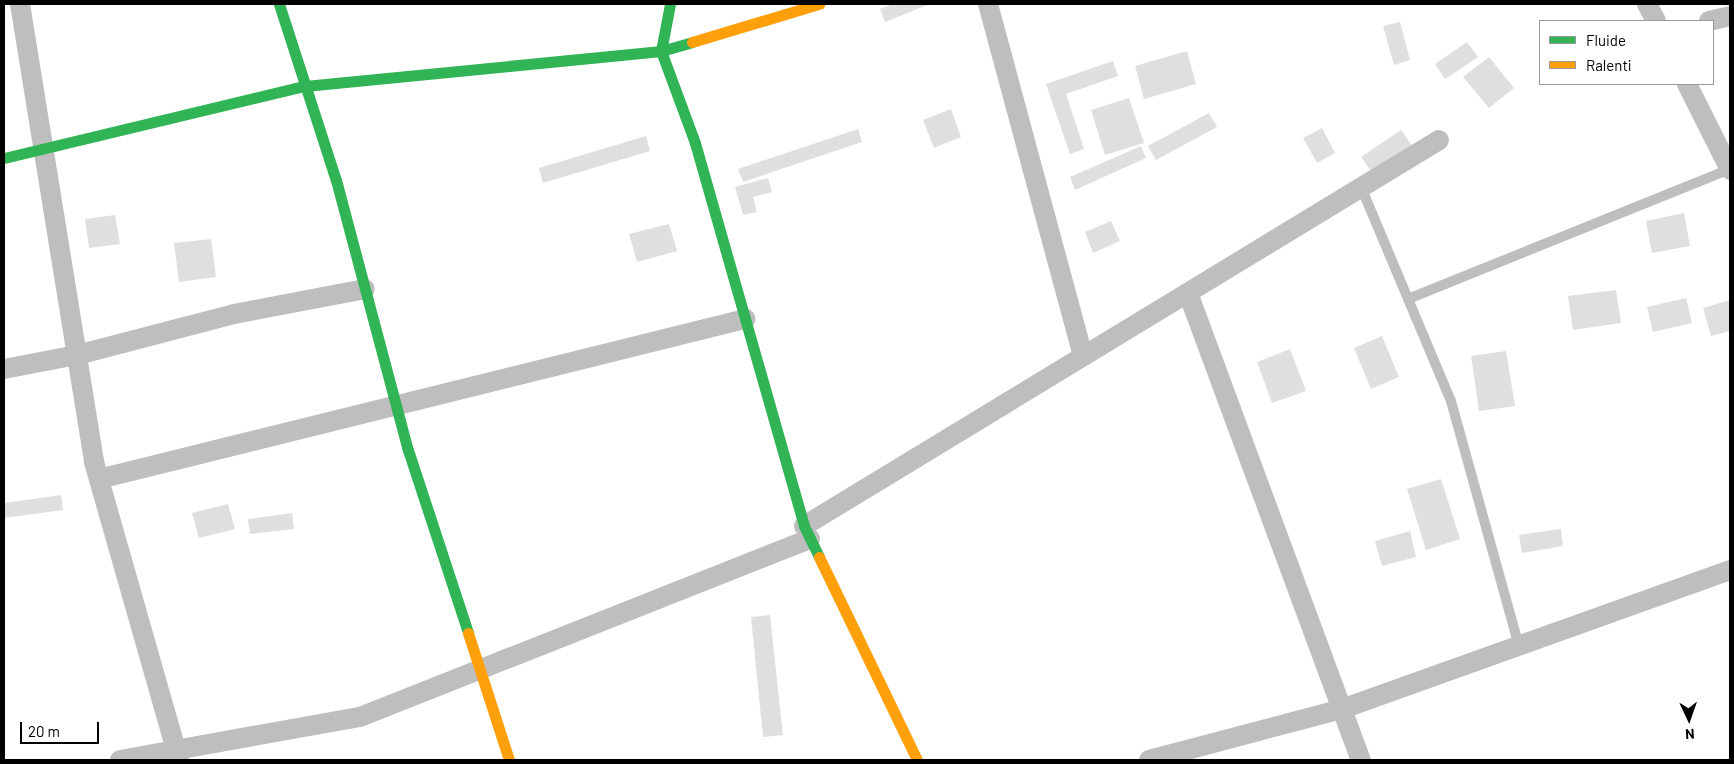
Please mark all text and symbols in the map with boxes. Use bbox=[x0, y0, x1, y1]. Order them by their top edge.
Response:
legend bbox=[1539, 20, 1714, 85]
text: Fluide bbox=[1586, 31, 1626, 49]
text: Ralenti bbox=[1586, 56, 1632, 74]
north arrow bbox=[1664, 694, 1714, 744]
scale bar bbox=[22, 712, 101, 744]
text: 20 m bbox=[28, 722, 60, 740]
text: N bbox=[1685, 726, 1695, 743]

